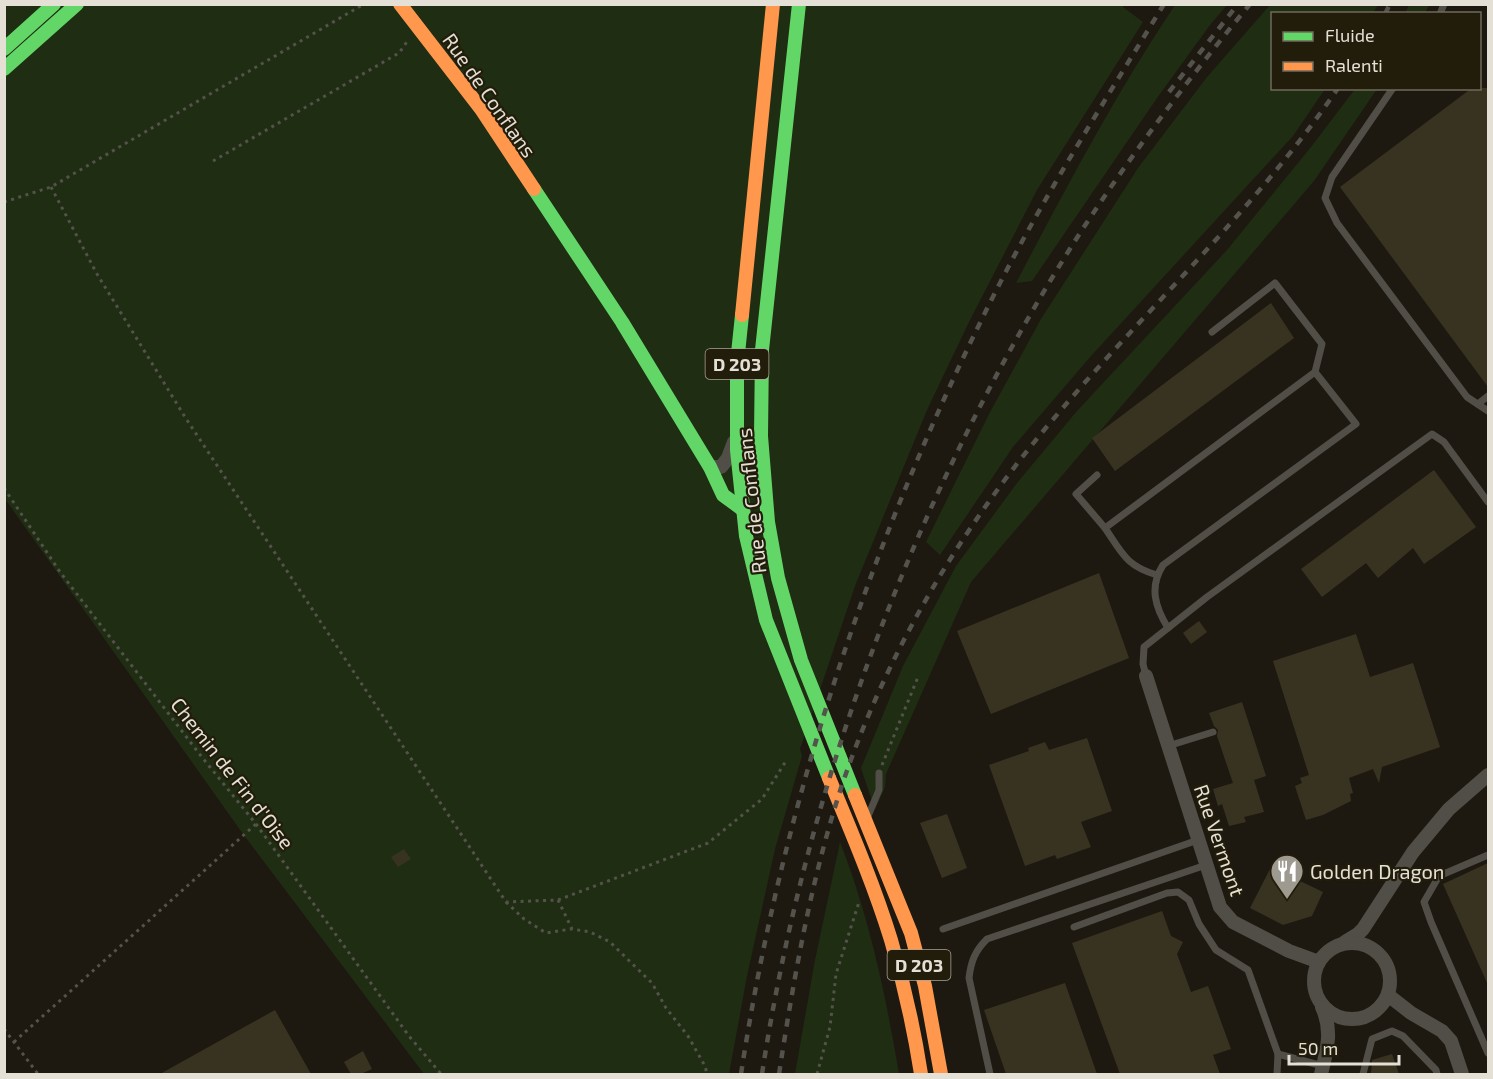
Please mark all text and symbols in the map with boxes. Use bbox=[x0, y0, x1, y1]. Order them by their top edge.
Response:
legend bbox=[1271, 12, 1481, 90]
text: Fluide bbox=[1325, 24, 1375, 46]
street label: Rue de Conflans bbox=[438, 28, 542, 162]
text: Ralenti bbox=[1325, 54, 1383, 76]
road number: D 203 bbox=[706, 349, 768, 379]
street label: Rue de Conflans bbox=[731, 427, 771, 575]
street label: Chemin de Fin d'Oise bbox=[166, 692, 300, 854]
street label: Rue Vermont bbox=[1190, 781, 1250, 899]
restaurant icon: Golden Dragon bbox=[1269, 853, 1305, 900]
place label: Golden Dragon bbox=[1310, 859, 1444, 883]
road number: D 203 bbox=[888, 950, 950, 980]
scale bar bbox=[1289, 1028, 1398, 1066]
text: 50 m bbox=[1298, 1037, 1338, 1059]

